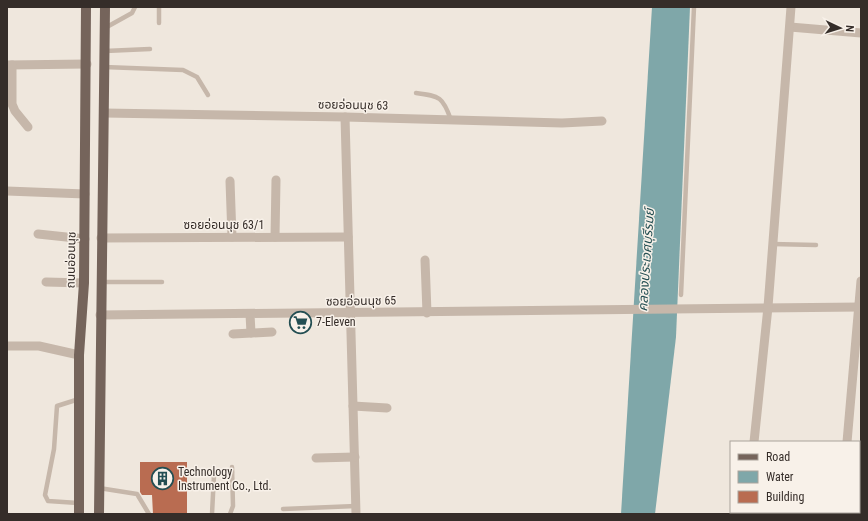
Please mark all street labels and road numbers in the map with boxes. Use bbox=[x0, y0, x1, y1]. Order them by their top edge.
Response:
street label: ซอยอ่อนนุช 63 bbox=[318, 97, 388, 113]
street label: ซอยอ่อนนุช 63/1 bbox=[184, 218, 264, 232]
street label: ถนนอ่อนนุช bbox=[64, 231, 78, 289]
street label: ซอยอ่อนนุช 65 bbox=[326, 293, 396, 309]

